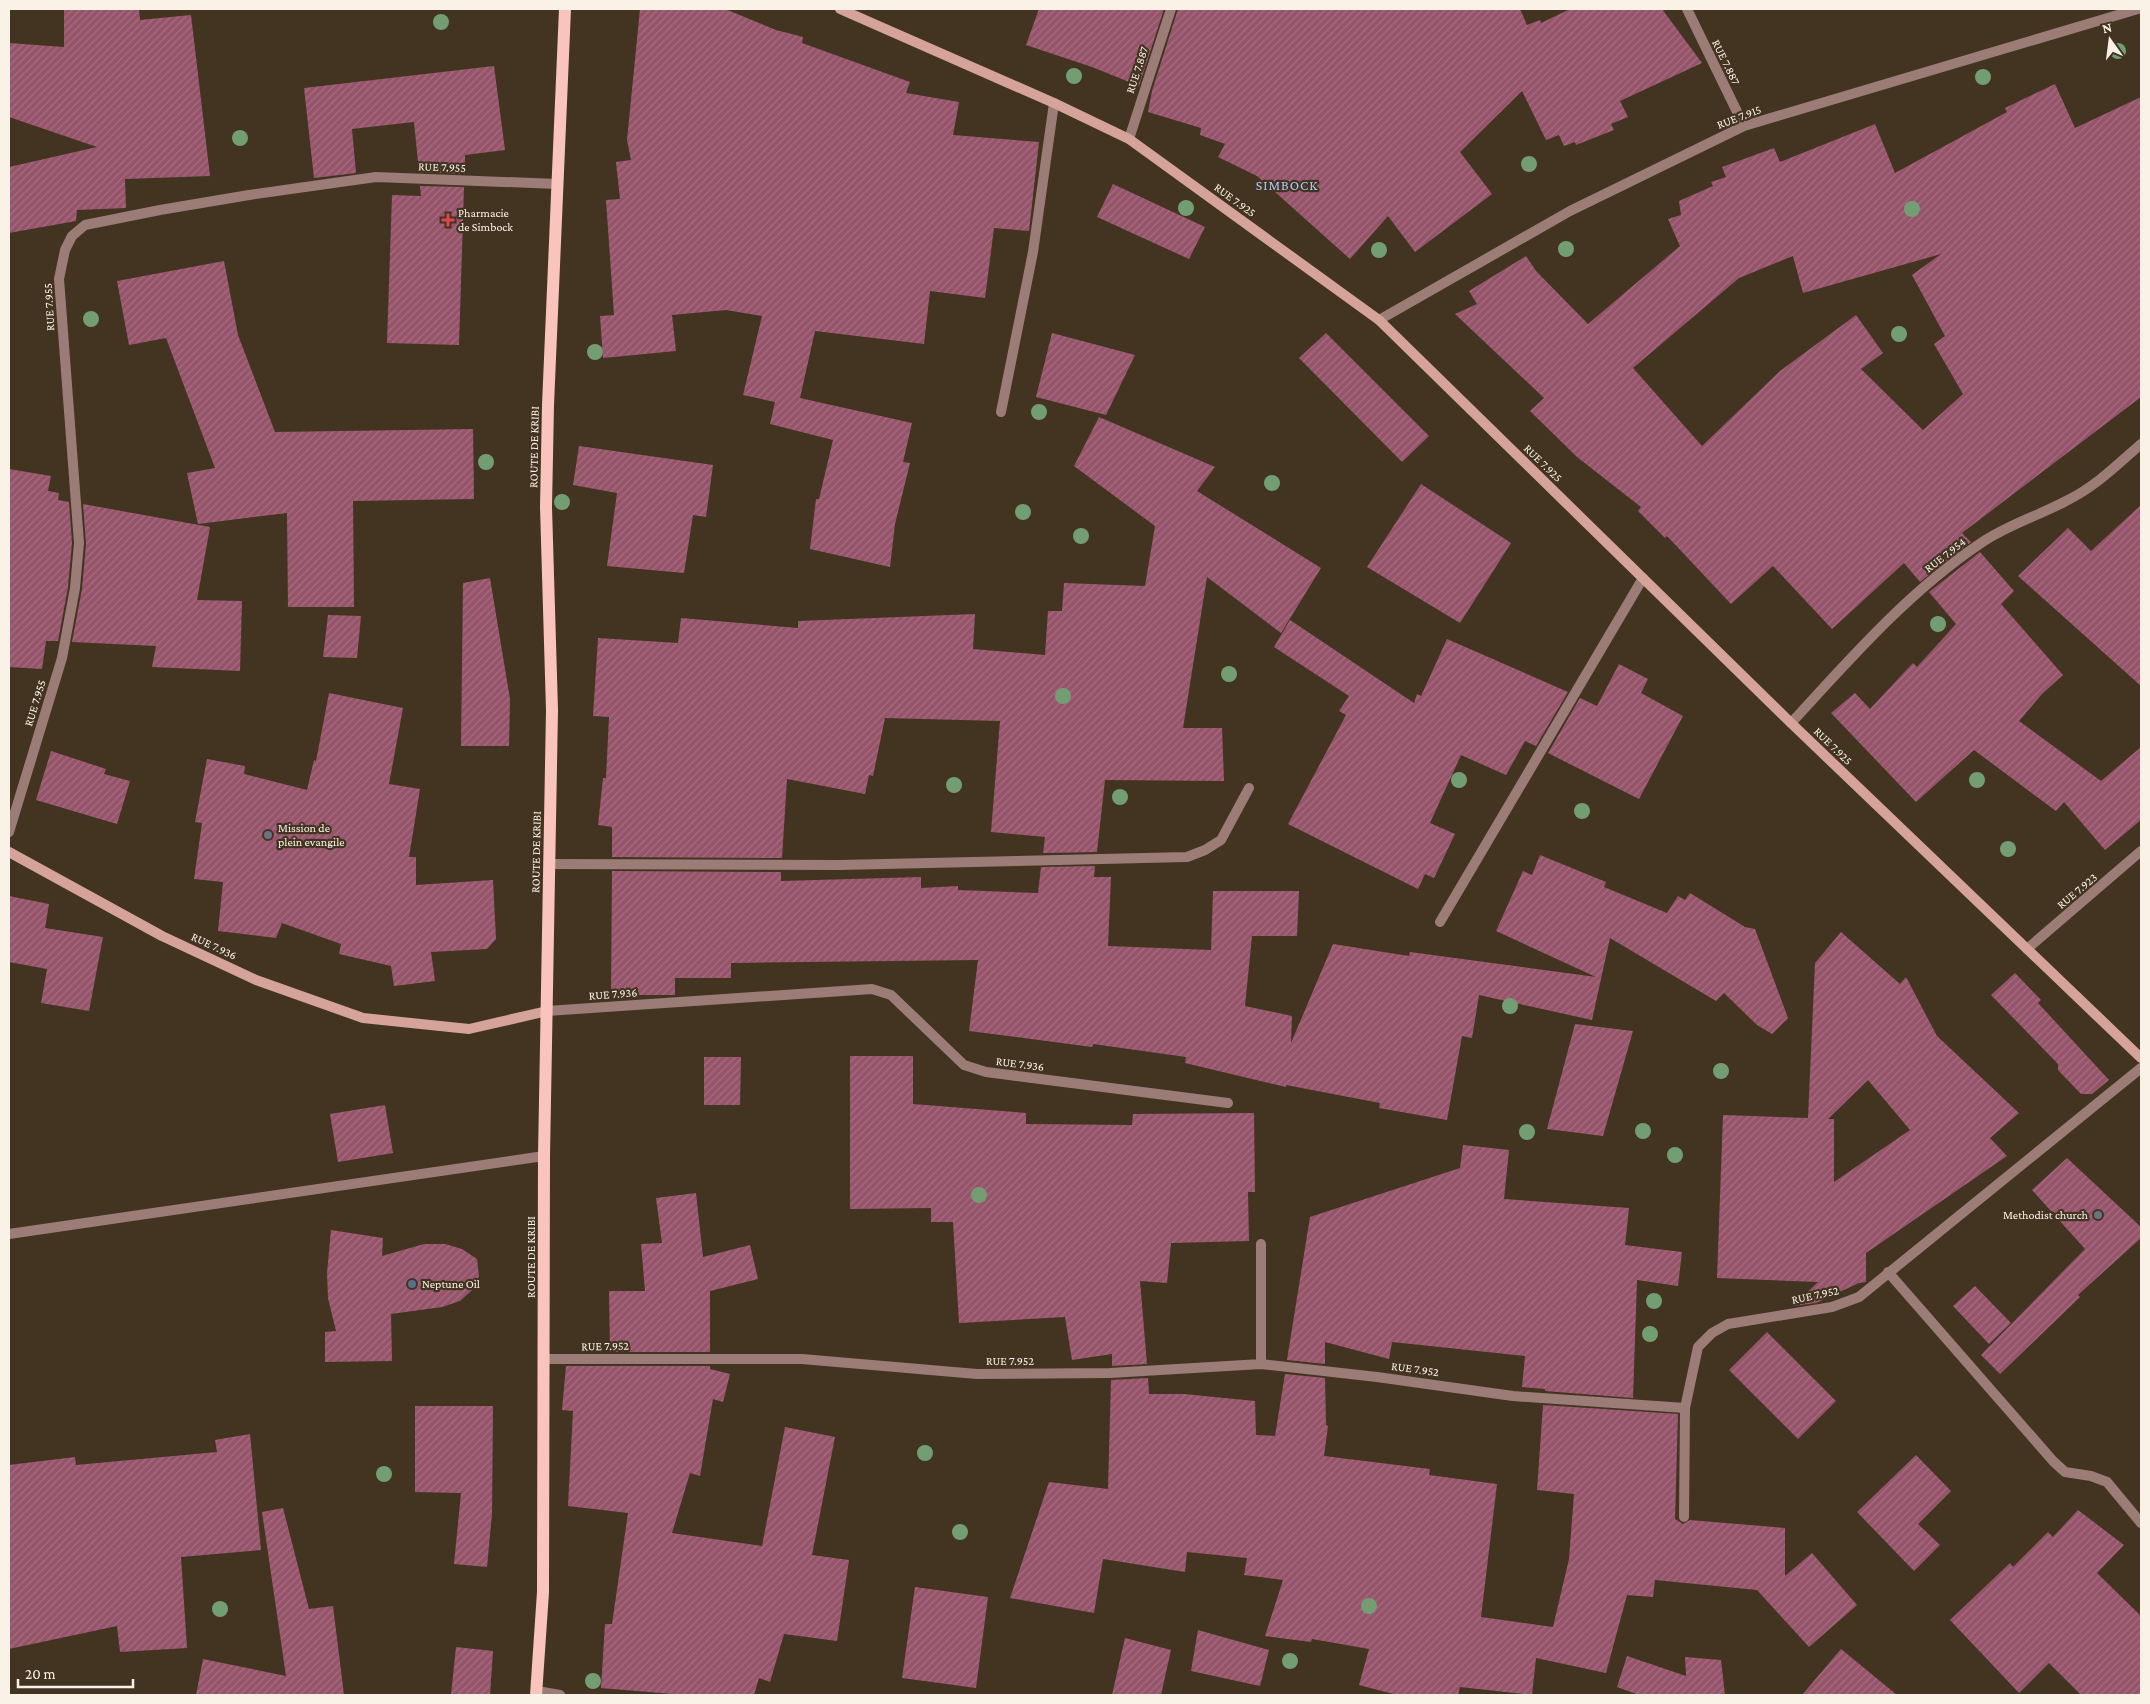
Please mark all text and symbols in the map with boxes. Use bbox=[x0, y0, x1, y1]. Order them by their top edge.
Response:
north arrow bbox=[2085, 15, 2135, 65]
text: N bbox=[2100, 18, 2114, 36]
street label: RUE 7.887 bbox=[1709, 37, 1743, 87]
street label: RUE 7.887 bbox=[1123, 44, 1151, 95]
street label: RUE 7.915 bbox=[1715, 102, 1763, 132]
street label: RUE 7.955 bbox=[418, 159, 466, 175]
district label: SIMBOCK bbox=[1256, 177, 1318, 193]
street label: RUE 7.925 bbox=[1211, 180, 1259, 220]
place label: Pharmacie de Simbock bbox=[458, 206, 513, 234]
marker: Pharmacie de Simbock bbox=[442, 214, 454, 226]
street label: RUE 7.955 bbox=[41, 283, 57, 331]
street label: ROUTE DE KRIBI bbox=[526, 406, 542, 488]
street label: RUE 7.925 bbox=[1521, 441, 1565, 485]
street label: RUE 7.954 bbox=[1922, 535, 1968, 575]
street label: RUE 7.955 bbox=[21, 678, 49, 728]
street label: RUE 7.925 bbox=[1811, 724, 1855, 768]
street label: ROUTE DE KRIBI bbox=[528, 811, 544, 893]
place label: Mission de plein evangile bbox=[278, 821, 345, 849]
marker: Mission de plein evangile bbox=[262, 829, 274, 841]
street label: RUE 7.923 bbox=[2054, 870, 2100, 912]
street label: RUE 7.936 bbox=[189, 929, 239, 963]
street label: RUE 7.936 bbox=[588, 985, 638, 1003]
street label: RUE 7.936 bbox=[995, 1054, 1045, 1074]
place label: Methodist church bbox=[2003, 1208, 2089, 1222]
marker: Methodist church bbox=[2092, 1209, 2104, 1221]
street label: ROUTE DE KRIBI bbox=[524, 1216, 538, 1298]
place label: Neptune Oil bbox=[422, 1277, 480, 1291]
marker: Neptune Oil bbox=[406, 1278, 418, 1290]
street label: RUE 7.952 bbox=[1790, 1283, 1840, 1307]
street label: RUE 7.952 bbox=[581, 1339, 629, 1353]
street label: RUE 7.952 bbox=[986, 1354, 1034, 1368]
street label: RUE 7.952 bbox=[1390, 1359, 1440, 1379]
scale bar bbox=[18, 1656, 132, 1688]
text: 20 m bbox=[25, 1666, 56, 1682]

